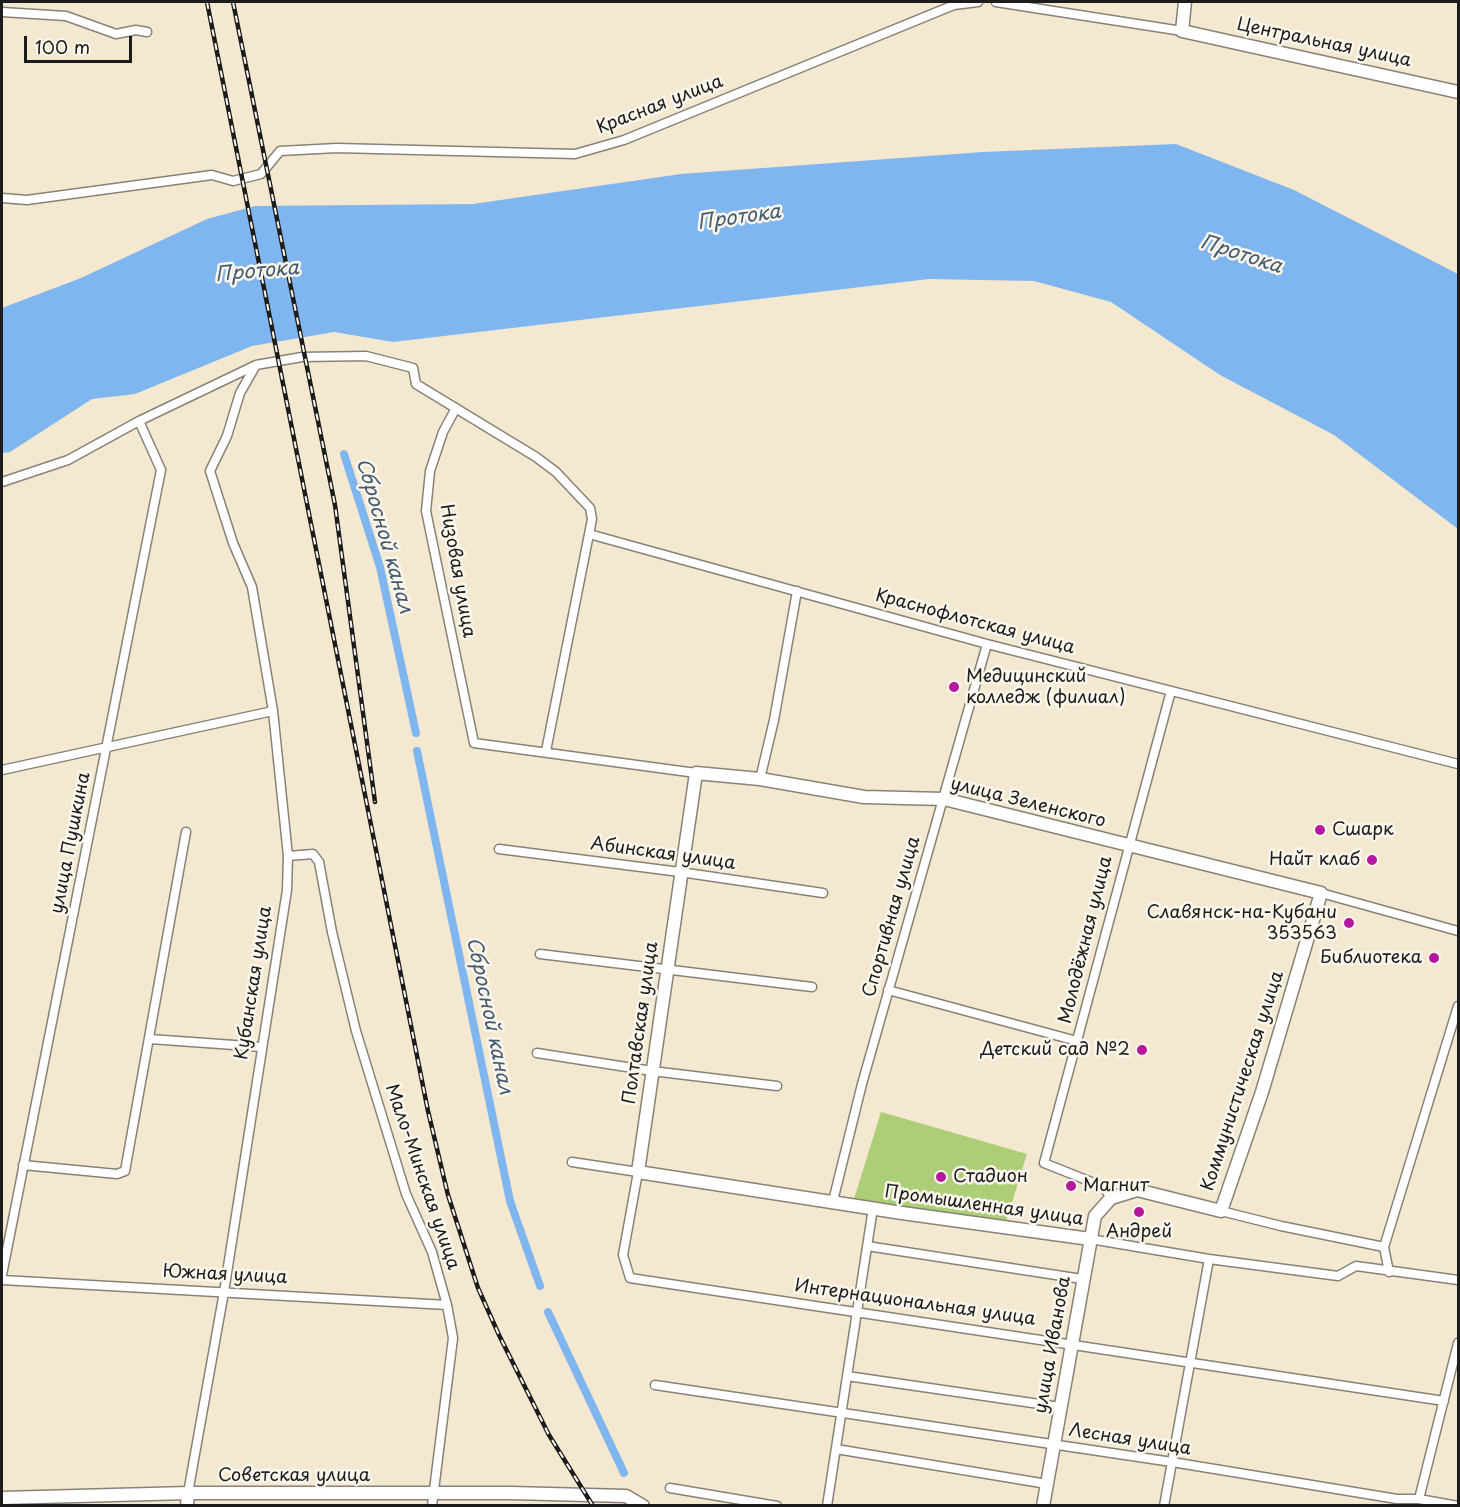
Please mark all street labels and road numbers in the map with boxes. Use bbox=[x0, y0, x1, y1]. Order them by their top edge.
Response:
street label: Центральная улица bbox=[1235, 14, 1413, 72]
street label: Красная улица bbox=[594, 71, 726, 139]
street label: Низовая улица bbox=[435, 503, 479, 639]
street label: Краснофлотская улица bbox=[873, 585, 1077, 659]
street label: улица Пушкина bbox=[47, 770, 95, 916]
street label: улица Зеленского bbox=[948, 773, 1108, 833]
street label: Абинская улица bbox=[589, 833, 737, 875]
street label: Спортивная улица bbox=[859, 834, 925, 1000]
street label: Молодёжная улица bbox=[1055, 854, 1117, 1026]
street label: Кубанская улица bbox=[231, 905, 277, 1061]
street label: Полтавская улица bbox=[619, 940, 663, 1106]
street label: Коммунистическая улица bbox=[1197, 968, 1289, 1194]
street label: Мало-Минская улица bbox=[380, 1081, 464, 1273]
street label: Промышленная улица bbox=[883, 1181, 1085, 1231]
street label: Южная улица bbox=[162, 1261, 288, 1289]
street label: Интернациональная улица bbox=[793, 1275, 1037, 1331]
street label: улица Иванова bbox=[1030, 1275, 1076, 1415]
street label: Лесная улица bbox=[1067, 1420, 1193, 1460]
street label: Советская улица bbox=[218, 1465, 370, 1487]

